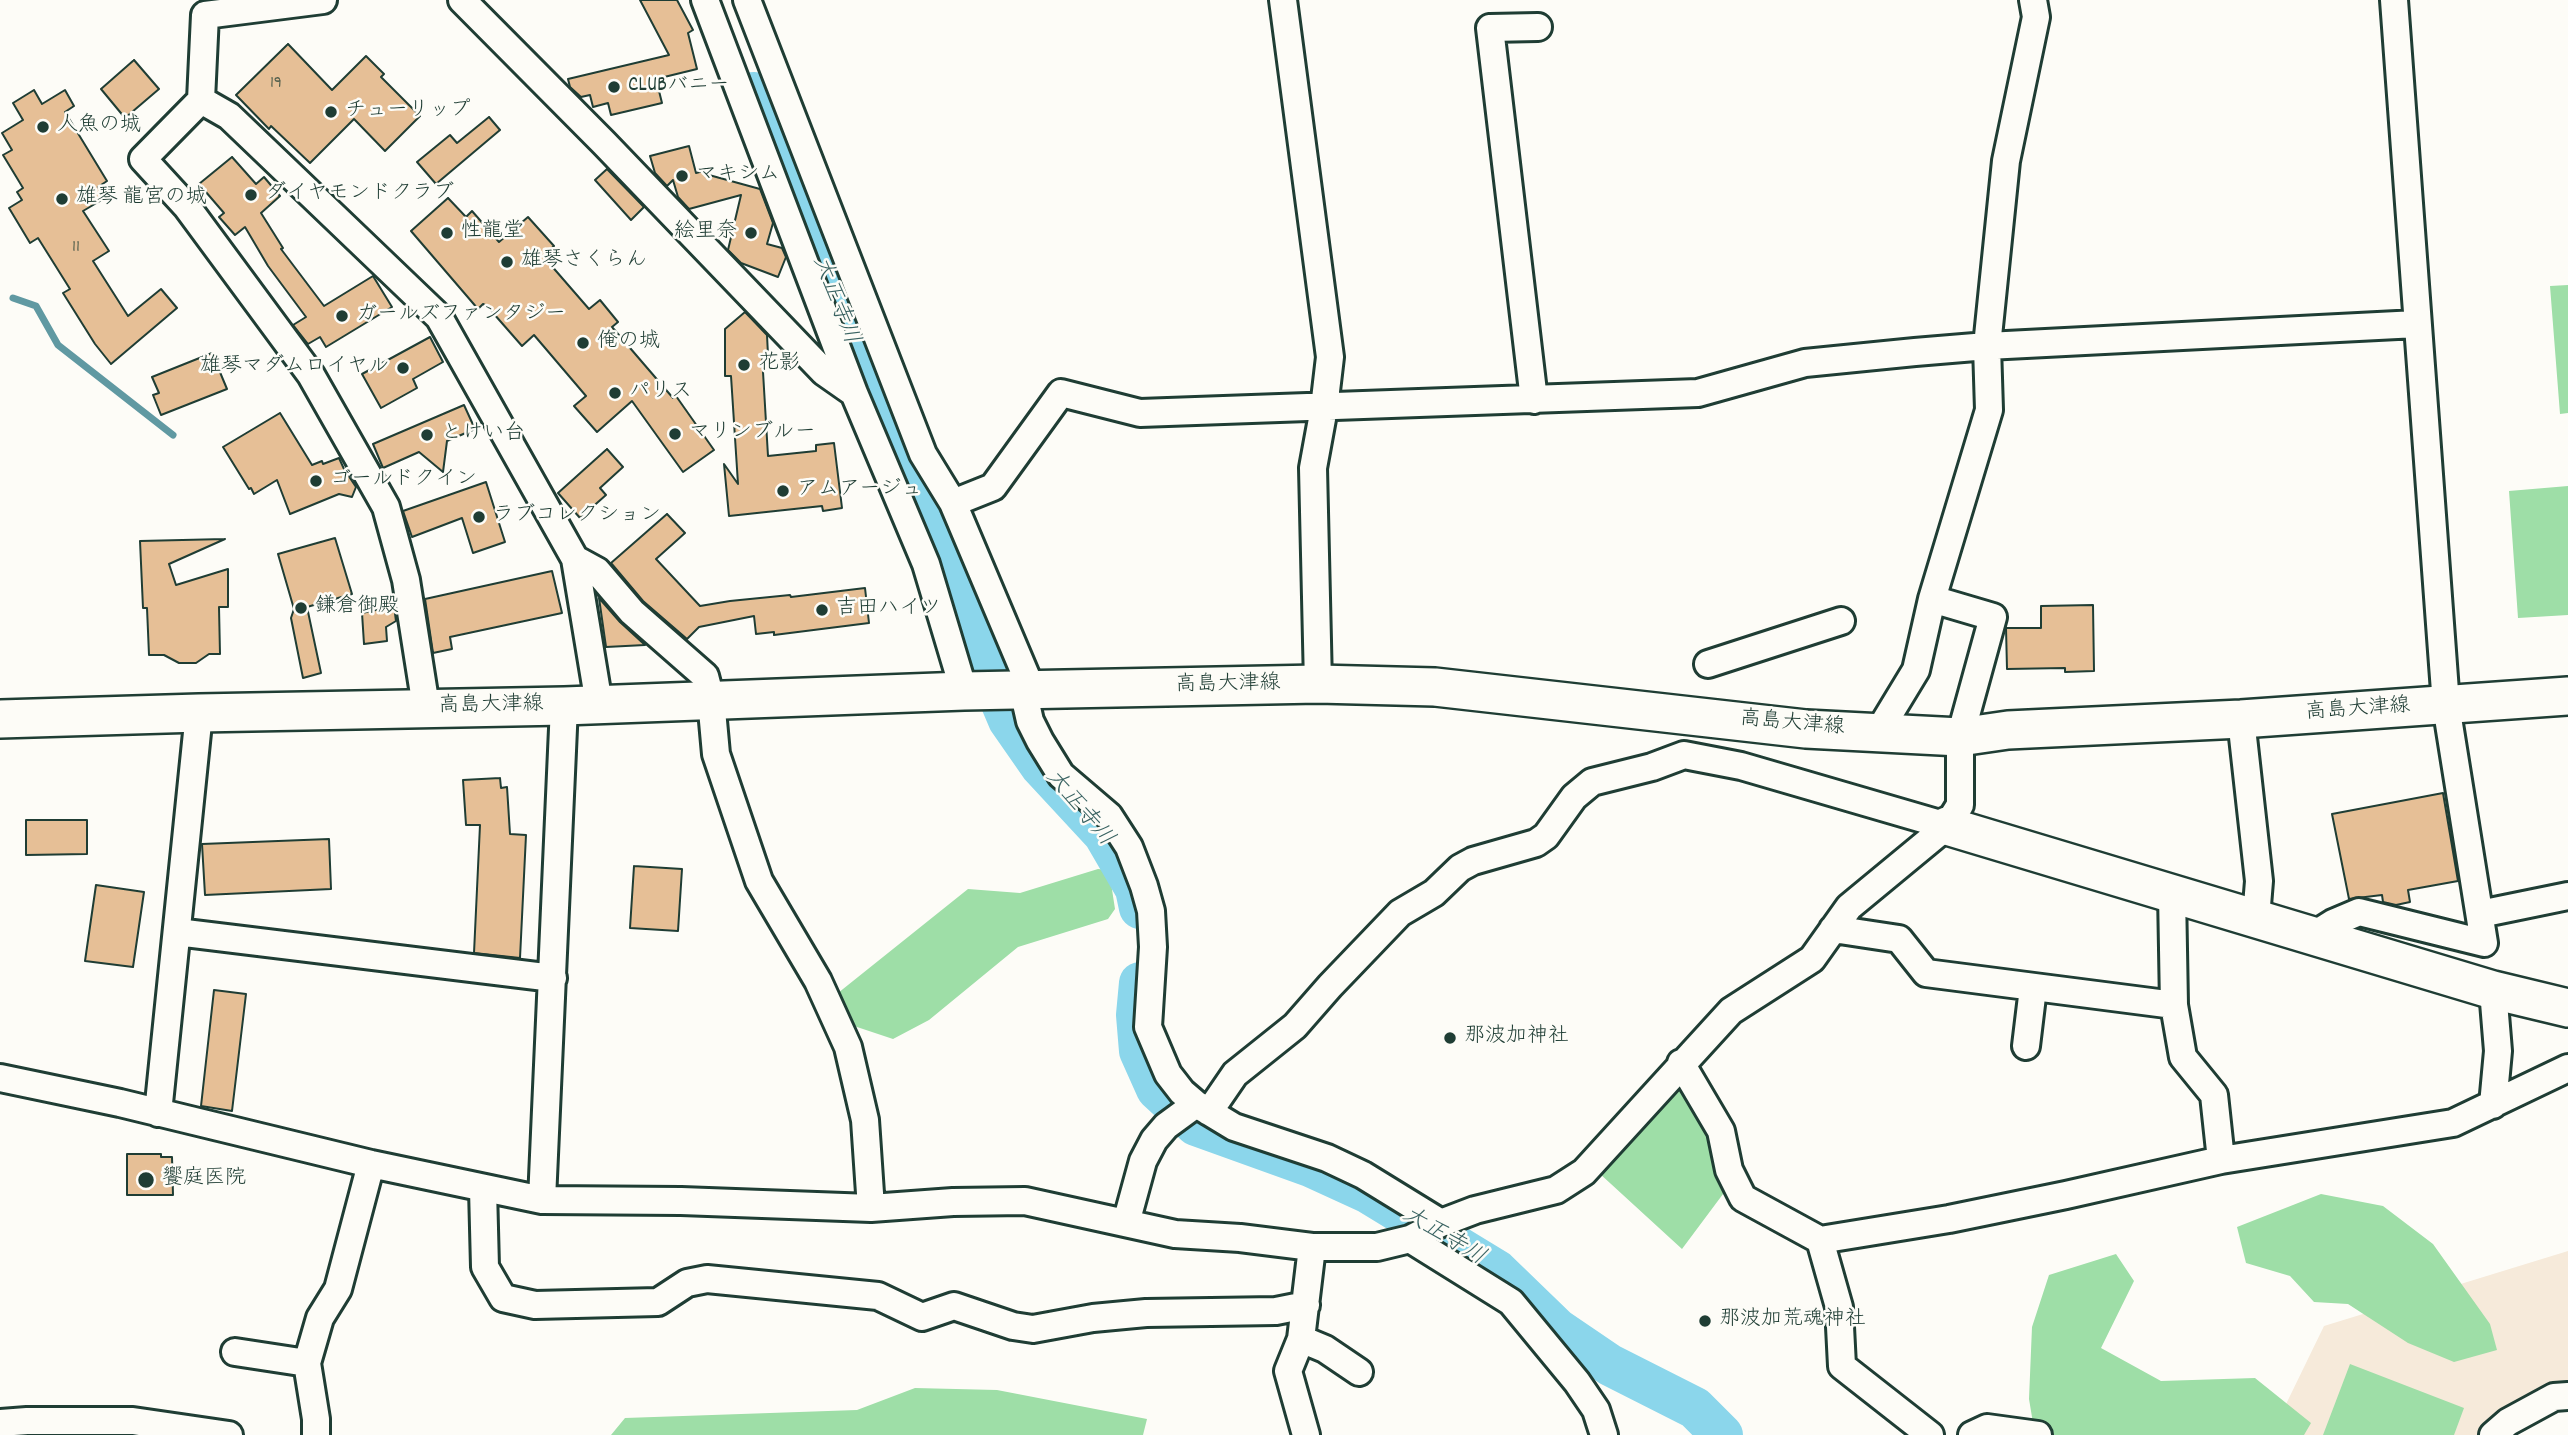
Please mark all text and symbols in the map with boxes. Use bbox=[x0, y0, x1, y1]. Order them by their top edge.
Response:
house number: 19 bbox=[270, 74, 282, 96]
place label: CLUBバニー bbox=[628, 74, 730, 100]
marker: CLUBバニー bbox=[606, 79, 622, 95]
place label: チューリップ bbox=[345, 99, 471, 125]
marker: チューリップ bbox=[323, 104, 339, 120]
place label: 人魚の城 bbox=[57, 114, 141, 140]
marker: 人魚の城 bbox=[35, 119, 51, 135]
place label: マキシム bbox=[696, 163, 780, 189]
marker: マキシム bbox=[674, 168, 690, 184]
place label: ダイヤモンドクラブ bbox=[265, 182, 454, 208]
place label: 雄琴 龍宮の城 bbox=[76, 186, 207, 212]
marker: ダイヤモンドクラブ bbox=[243, 187, 259, 203]
marker: 雄琴 龍宮の城 bbox=[54, 191, 70, 207]
place label: 性龍堂 bbox=[461, 220, 524, 246]
place label: 絵里奈 bbox=[674, 220, 737, 246]
marker: 性龍堂 bbox=[439, 225, 455, 241]
marker: 絵里奈 bbox=[743, 225, 759, 241]
house number: 11 bbox=[72, 238, 80, 260]
place label: 雄琴さくらん bbox=[521, 249, 647, 275]
water label: 大正寺川 bbox=[805, 253, 863, 349]
marker: 雄琴さくらん bbox=[499, 254, 515, 270]
place label: ガールズファンタジー bbox=[356, 303, 566, 329]
marker: ガールズファンタジー bbox=[334, 308, 350, 324]
place label: 俺の城 bbox=[597, 330, 660, 356]
marker: 俺の城 bbox=[575, 335, 591, 351]
place label: 花影 bbox=[758, 352, 800, 378]
place label: 雄琴マダムロイヤル bbox=[200, 355, 389, 381]
marker: 花影 bbox=[736, 357, 752, 373]
marker: 雄琴マダムロイヤル bbox=[395, 360, 411, 376]
place label: パリス bbox=[629, 380, 692, 406]
marker: パリス bbox=[607, 385, 623, 401]
place label: マリンブルー bbox=[689, 421, 816, 447]
place label: とけい台 bbox=[441, 422, 525, 448]
marker: マリンブルー bbox=[667, 426, 683, 442]
marker: とけい台 bbox=[419, 427, 435, 443]
place label: ゴールドクイン bbox=[330, 468, 477, 494]
marker: ゴールドクイン bbox=[308, 473, 324, 489]
place label: アムアージュ bbox=[797, 478, 922, 504]
marker: アムアージュ bbox=[775, 483, 791, 499]
place label: ラブコレクション bbox=[493, 504, 661, 530]
marker: ラブコレクション bbox=[471, 509, 487, 525]
place label: 鎌倉御殿 bbox=[315, 595, 399, 621]
place label: 吉田ハイツ bbox=[836, 597, 941, 623]
marker: 鎌倉御殿 bbox=[293, 600, 309, 616]
marker: 吉田ハイツ bbox=[814, 602, 830, 618]
street label: 高島大津線 bbox=[1175, 672, 1281, 700]
street label: 高島大津線 bbox=[438, 693, 544, 721]
street label: 高島大津線 bbox=[2305, 695, 2411, 727]
street label: 高島大津線 bbox=[1739, 708, 1845, 742]
water label: 大正寺川 bbox=[1038, 765, 1118, 853]
place label: 那波加神社 bbox=[1464, 1025, 1569, 1051]
marker: 那波加神社 bbox=[1442, 1030, 1458, 1046]
place label: 饗庭医院 bbox=[162, 1167, 246, 1193]
marker: 饗庭医院 bbox=[136, 1170, 156, 1190]
water label: 大正寺川 bbox=[1396, 1202, 1490, 1274]
place label: 那波加荒魂神社 bbox=[1719, 1308, 1866, 1334]
marker: 那波加荒魂神社 bbox=[1697, 1313, 1713, 1329]

